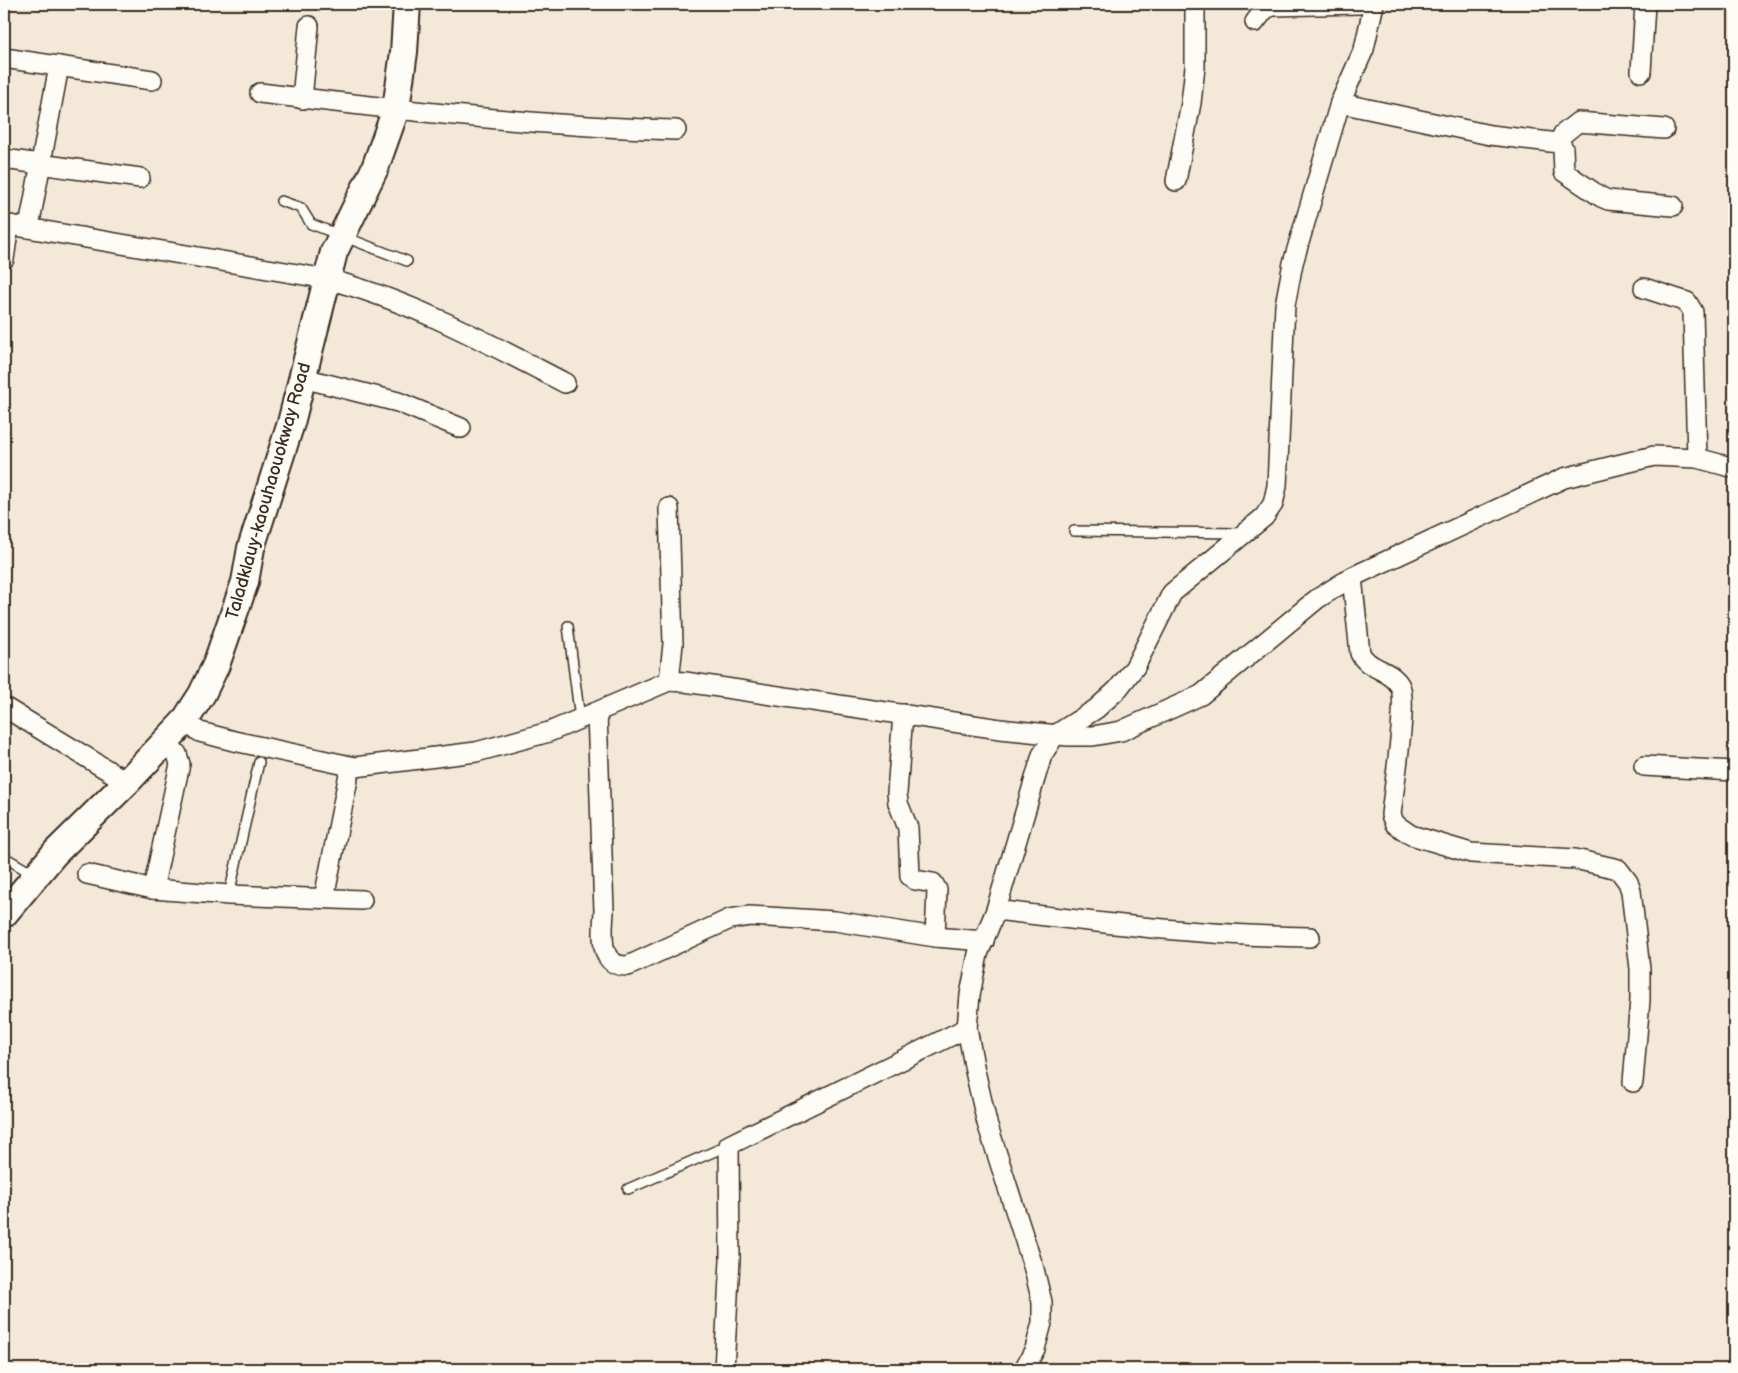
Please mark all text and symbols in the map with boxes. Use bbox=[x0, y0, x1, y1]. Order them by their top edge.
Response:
street label: Taladklauy-kaouhaouokway Road bbox=[222, 360, 315, 622]

